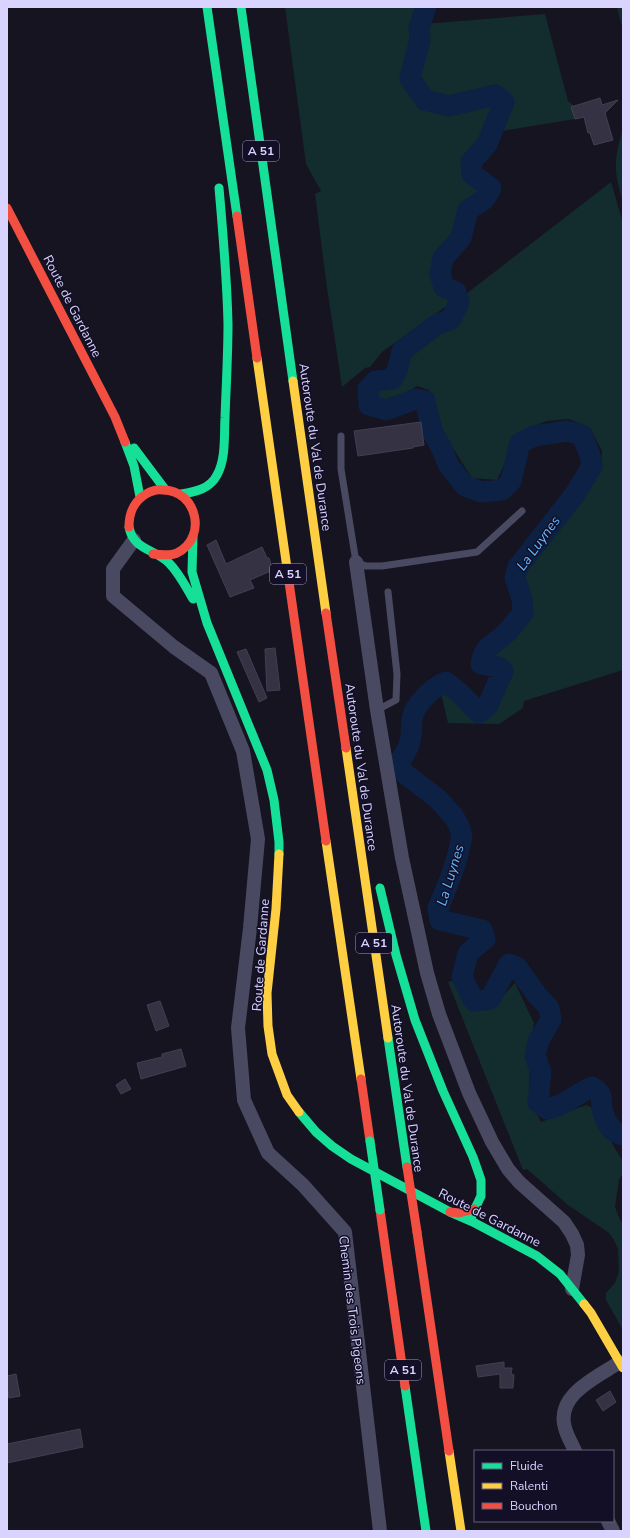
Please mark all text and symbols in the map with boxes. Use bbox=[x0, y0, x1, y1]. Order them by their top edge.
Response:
road number: A 51 bbox=[243, 141, 279, 161]
street label: Route de Gardanne bbox=[39, 252, 106, 361]
street label: Autoroute du Val de Durance bbox=[294, 362, 336, 532]
water label: La Luynes bbox=[512, 512, 565, 574]
road number: A 51 bbox=[270, 564, 306, 584]
street label: Autoroute du Val de Durance bbox=[340, 682, 382, 852]
water label: La Luynes bbox=[432, 842, 469, 908]
street label: Route de Gardanne bbox=[248, 898, 274, 1012]
road number: A 51 bbox=[356, 933, 392, 953]
street label: Autoroute du Val de Durance bbox=[386, 1003, 428, 1173]
street label: Route de Gardanne bbox=[435, 1184, 544, 1252]
street label: Chemin des Trois Pigeons bbox=[334, 1235, 370, 1386]
road number: A 51 bbox=[385, 1360, 421, 1380]
legend bbox=[474, 1450, 614, 1522]
text: Fluide bbox=[510, 1458, 543, 1474]
text: Ralenti bbox=[510, 1478, 548, 1494]
text: Bouchon bbox=[510, 1498, 557, 1514]

